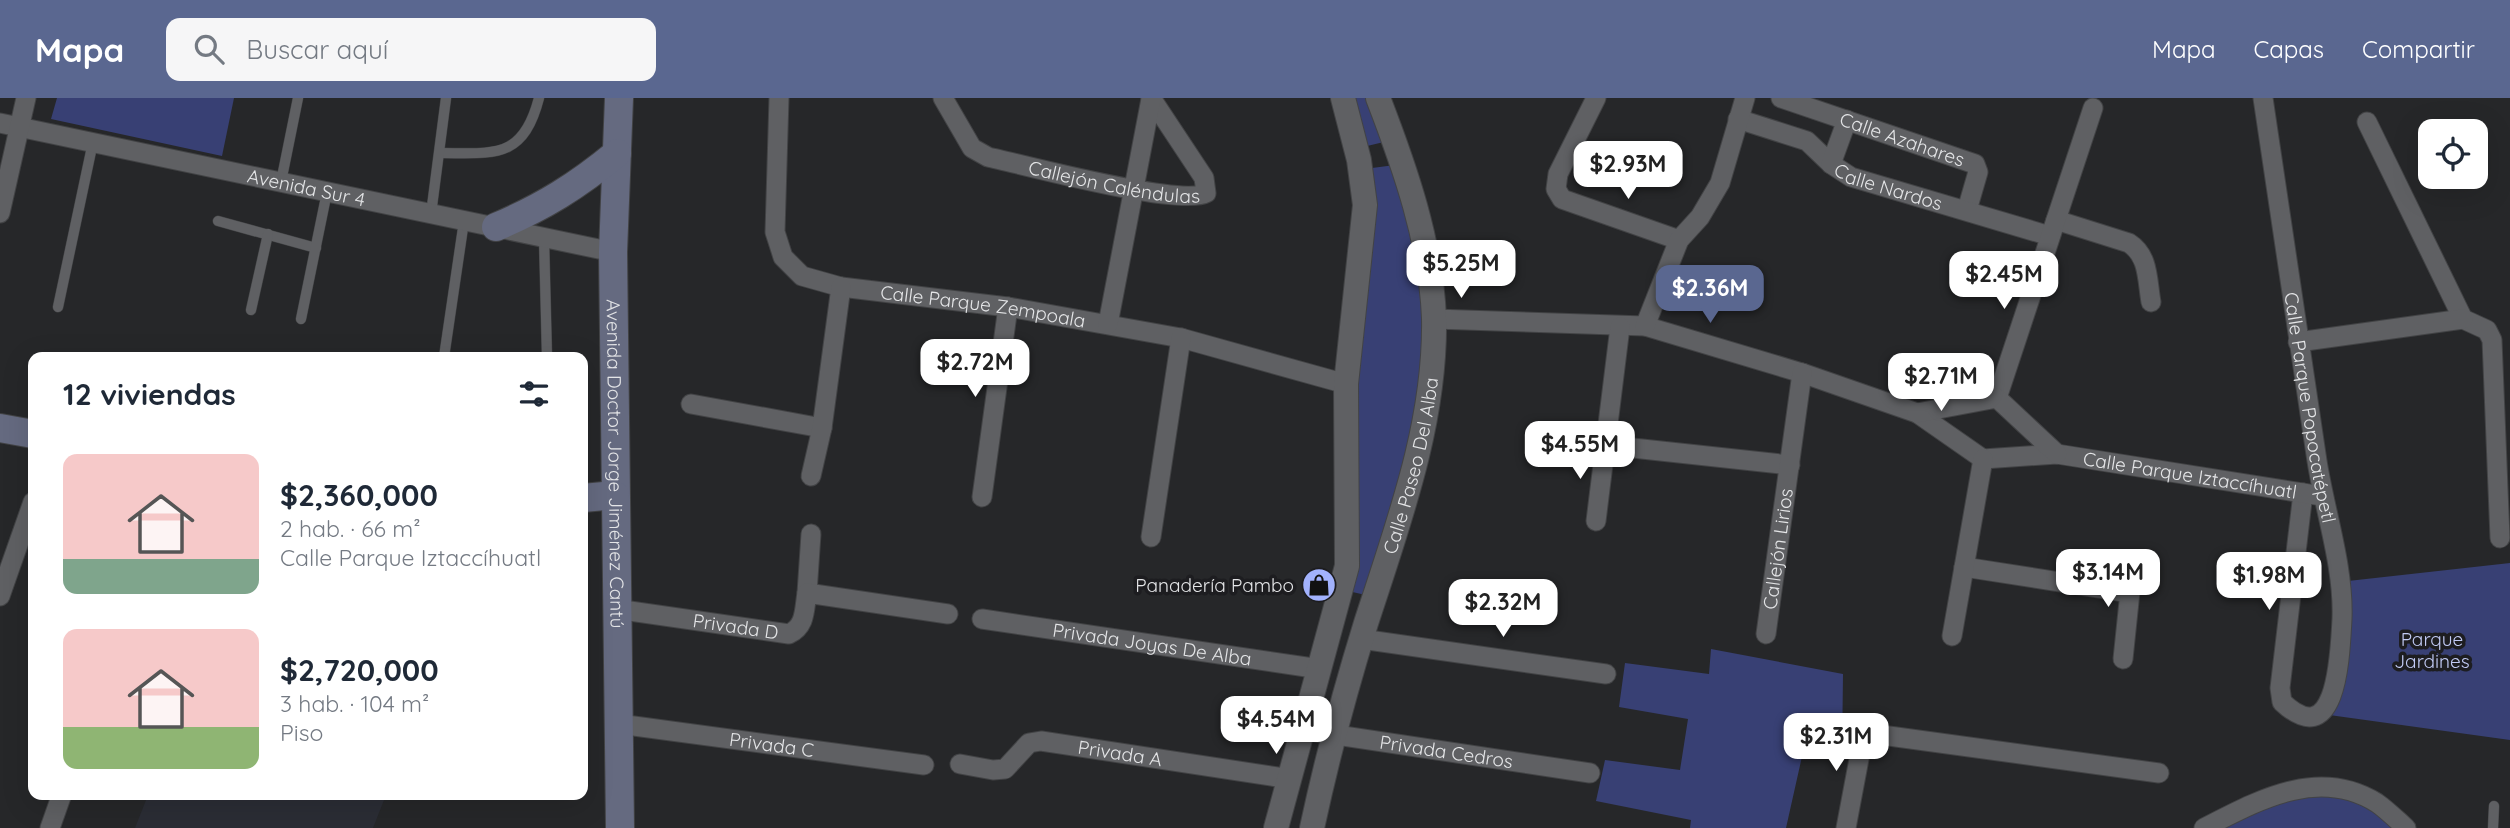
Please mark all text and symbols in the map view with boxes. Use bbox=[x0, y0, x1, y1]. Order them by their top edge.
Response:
search box bbox=[166, 18, 656, 81]
text: Mapa bbox=[35, 29, 124, 70]
icon: search bbox=[190, 30, 228, 68]
text: Buscar aquí bbox=[246, 33, 388, 66]
text: Mapa bbox=[2152, 34, 2216, 64]
text: Capas bbox=[2254, 34, 2324, 64]
text: Compartir bbox=[2362, 34, 2475, 64]
street label: Calle Azahares bbox=[1837, 107, 1968, 172]
map controls bbox=[2418, 119, 2488, 189]
button: locate bbox=[2418, 119, 2488, 189]
pin: $2.93M bbox=[1571, 141, 1685, 201]
text: $2.93M bbox=[1590, 149, 1666, 178]
street label: Callejón Caléndulas bbox=[1026, 155, 1201, 208]
street label: Calle Nardos bbox=[1830, 157, 1945, 215]
street label: Avenida Sur 4 bbox=[245, 163, 367, 212]
pin: $5.25M bbox=[1404, 240, 1518, 300]
text: $5.25M bbox=[1423, 248, 1499, 277]
pin: $2.45M bbox=[1947, 252, 2061, 311]
text: $2.45M bbox=[1965, 259, 2043, 288]
pin: $2.36M bbox=[1653, 266, 1767, 325]
text: $2.36M bbox=[1672, 273, 1748, 302]
street label: Calle Parque Zempoala bbox=[879, 280, 1087, 333]
street label: Calle Parque Popocatépetl bbox=[2279, 290, 2341, 525]
street label: Avenida Doctor Jorge Jiménez Cantú bbox=[602, 299, 630, 629]
pin: $2.72M bbox=[918, 340, 1032, 399]
text: $2.72M bbox=[936, 347, 1014, 376]
pin: $2.71M bbox=[1884, 354, 1998, 413]
text: $2.71M bbox=[1904, 361, 1978, 390]
text: 12 viviendas bbox=[63, 375, 236, 413]
icon: filters bbox=[515, 375, 553, 413]
street label: Calle Paseo Del Alba bbox=[1377, 376, 1443, 557]
pin: $4.55M bbox=[1523, 422, 1637, 481]
text: $4.55M bbox=[1541, 429, 1619, 458]
street label: Calle Parque Iztaccíhuatl bbox=[2081, 446, 2298, 504]
text: $2,360,000 bbox=[280, 476, 438, 514]
icon: home bbox=[119, 482, 203, 566]
street label: Callejón Lirios bbox=[1758, 487, 1798, 611]
text: 2 hab. · 66 m² bbox=[280, 514, 420, 543]
text: Calle Parque Iztaccíhuatl bbox=[280, 543, 541, 572]
pin: $3.14M bbox=[2051, 550, 2165, 609]
pin: $1.98M bbox=[2212, 552, 2326, 612]
text: $3.14M bbox=[2072, 557, 2144, 586]
text: $1.98M bbox=[2233, 560, 2305, 589]
shop icon: Panadería Pambo bbox=[1300, 566, 1338, 604]
place label: Panadería Pambo bbox=[1135, 573, 1294, 597]
pin: $2.32M bbox=[1446, 580, 1560, 639]
text: $2.32M bbox=[1465, 587, 1541, 616]
street label: Privada D bbox=[691, 608, 780, 644]
street label: Privada Joyas De Alba bbox=[1051, 618, 1253, 671]
park label: Parque Jardines bbox=[2394, 627, 2470, 673]
text: $2,720,000 bbox=[280, 651, 439, 689]
icon: home bbox=[119, 657, 203, 741]
text: 3 hab. · 104 m² bbox=[280, 689, 429, 718]
pin: $4.54M bbox=[1219, 696, 1333, 756]
text: $4.54M bbox=[1237, 704, 1315, 733]
pin: $2.31M bbox=[1779, 714, 1893, 773]
text: Piso bbox=[280, 718, 323, 747]
text: $2.31M bbox=[1800, 721, 1872, 750]
street label: Privada C bbox=[728, 727, 815, 762]
street label: Privada Cedros bbox=[1378, 730, 1515, 773]
street label: Privada A bbox=[1076, 735, 1164, 771]

